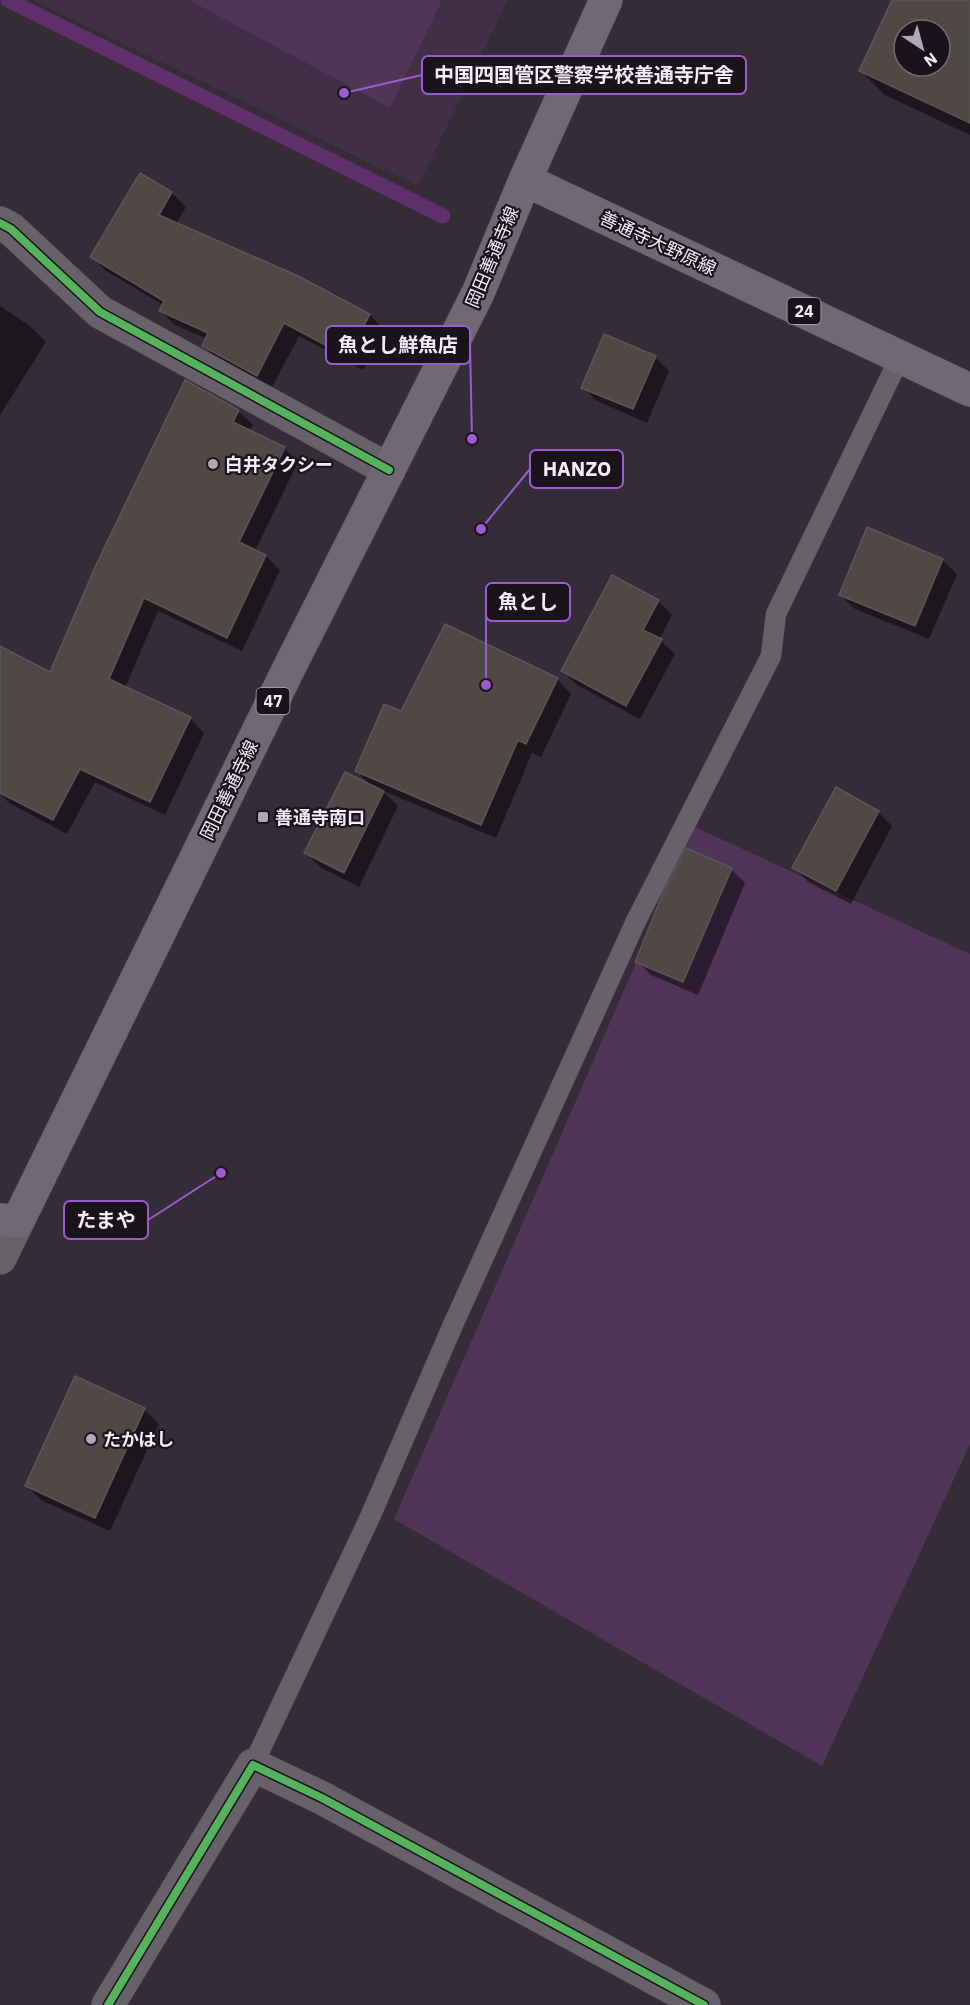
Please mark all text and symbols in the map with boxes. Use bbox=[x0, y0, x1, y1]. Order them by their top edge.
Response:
north arrow bbox=[892, 18, 952, 78]
text: N bbox=[920, 49, 941, 72]
callout: 中国四国管区警察学校善通寺庁舎 bbox=[422, 56, 746, 94]
text: 中国四国管区警察学校善通寺庁舎 bbox=[434, 61, 734, 88]
street label: 岡田善通寺線 bbox=[460, 203, 524, 311]
street label: 善通寺大野原線 bbox=[596, 206, 720, 280]
road number: 24 bbox=[788, 298, 820, 324]
callout: 魚とし鮮魚店 bbox=[326, 326, 470, 364]
text: 魚とし鮮魚店 bbox=[338, 331, 458, 358]
callout: HANZO bbox=[530, 450, 623, 488]
place label: 白井タクシー bbox=[225, 453, 333, 476]
text: HANZO bbox=[543, 455, 611, 482]
marker: 白井タクシー bbox=[206, 457, 220, 471]
callout: 魚とし bbox=[486, 583, 570, 621]
text: 魚とし bbox=[498, 588, 558, 615]
road number: 47 bbox=[256, 688, 290, 714]
street label: 岡田善通寺線 bbox=[195, 736, 263, 844]
place label: 善通寺南口 bbox=[275, 806, 365, 829]
marker: 善通寺南口 bbox=[256, 810, 270, 824]
callout: たまや bbox=[64, 1201, 148, 1239]
text: たまや bbox=[76, 1206, 136, 1233]
place label: たかはし bbox=[103, 1428, 174, 1451]
marker: たかはし bbox=[84, 1432, 98, 1446]

